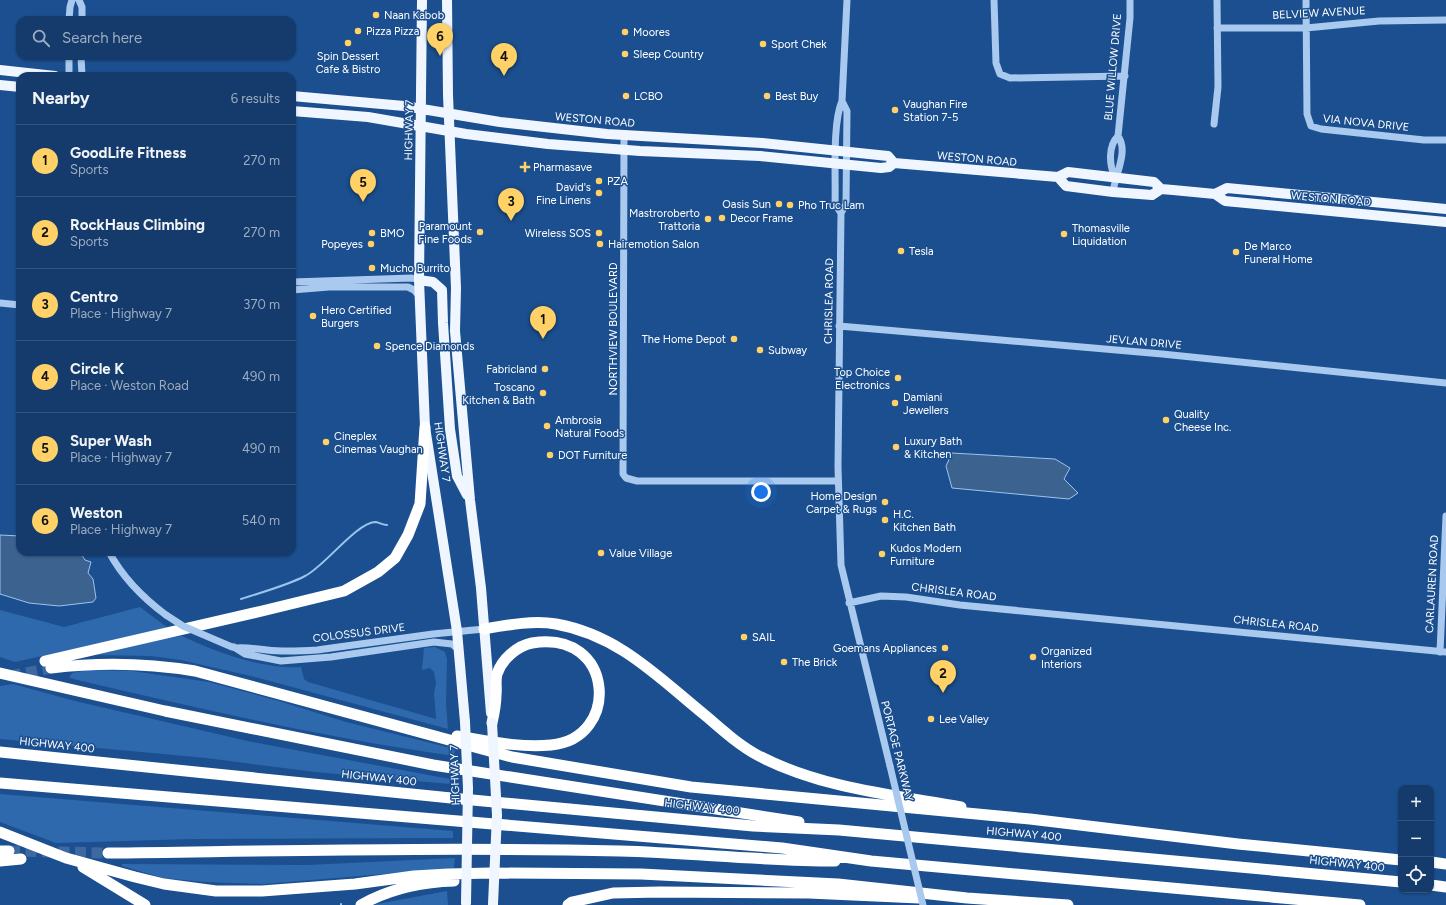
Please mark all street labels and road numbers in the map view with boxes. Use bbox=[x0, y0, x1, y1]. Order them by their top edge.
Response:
street label: BELVIEW AVENUE bbox=[1272, 4, 1366, 22]
street label: BLUE WILLOW DRIVE bbox=[1102, 13, 1124, 121]
street label: HIGHWAY 7 bbox=[402, 99, 416, 160]
street label: WESTON ROAD bbox=[555, 110, 636, 130]
street label: VIA NOVA DRIVE bbox=[1322, 112, 1410, 134]
street label: WESTON ROAD bbox=[937, 149, 1018, 169]
street label: WESTON ROAD bbox=[1291, 189, 1372, 209]
street label: CHRISLEA ROAD bbox=[822, 258, 836, 344]
street label: NORTHVIEW BOULEVARD bbox=[607, 262, 620, 395]
street label: JEVLAN DRIVE bbox=[1106, 332, 1182, 352]
street label: HIGHWAY 7 bbox=[431, 421, 453, 483]
street label: CARLAUREN ROAD bbox=[1423, 534, 1441, 633]
street label: CHRISLEA ROAD bbox=[911, 580, 998, 604]
street label: CHRISLEA ROAD bbox=[1233, 613, 1320, 635]
street label: COLOSSUS DRIVE bbox=[312, 621, 406, 645]
street label: PORTAGE PARKWAY bbox=[878, 699, 916, 803]
street label: HIGHWAY 400 bbox=[19, 735, 95, 755]
street label: HIGHWAY 7 bbox=[447, 744, 463, 806]
street label: HIGHWAY 400 bbox=[341, 768, 417, 788]
street label: HIGHWAY 400 bbox=[664, 797, 740, 817]
street label: HIGHWAY 400 bbox=[986, 824, 1062, 844]
street label: HIGHWAY 400 bbox=[1309, 854, 1385, 874]

